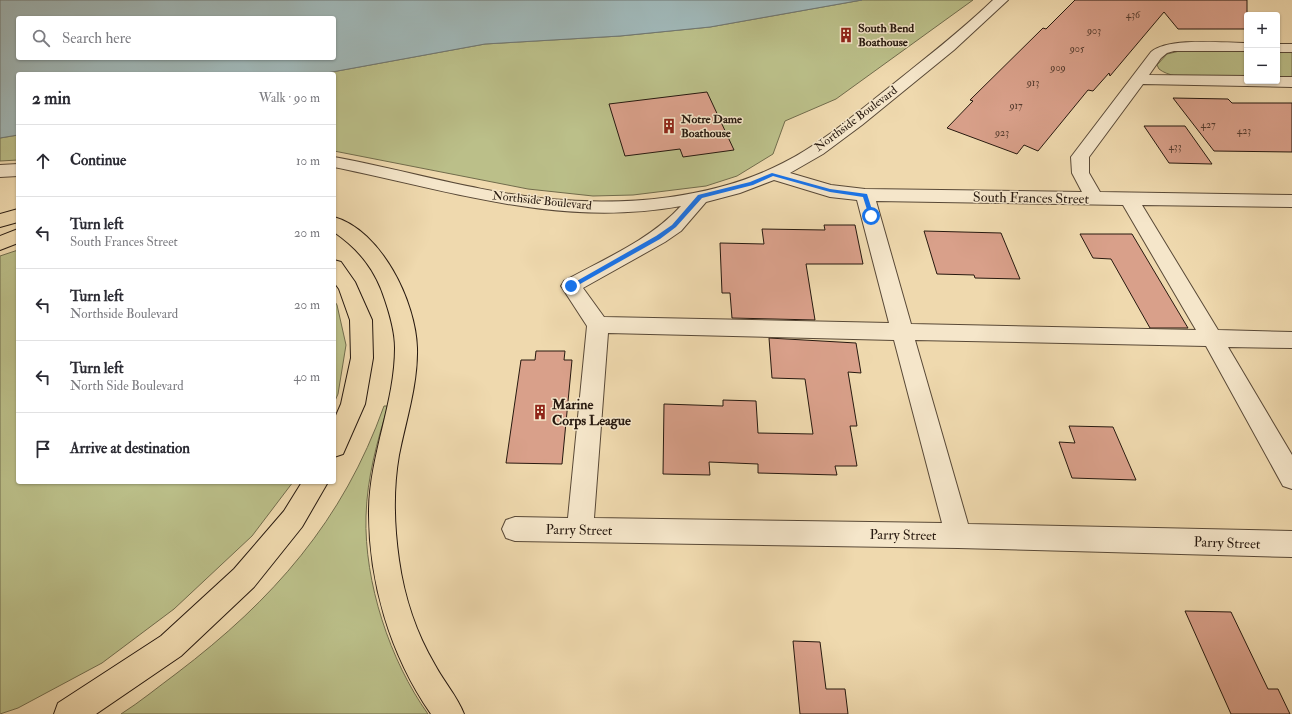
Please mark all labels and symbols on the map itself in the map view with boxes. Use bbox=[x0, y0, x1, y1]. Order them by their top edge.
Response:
house number: 436 bbox=[1126, 9, 1141, 21]
place label: South Bend Boathouse bbox=[858, 21, 914, 50]
house number: 903 bbox=[1086, 25, 1101, 37]
building icon: South Bend Boathouse bbox=[837, 26, 855, 44]
house number: 905 bbox=[1069, 43, 1085, 55]
house number: 909 bbox=[1049, 62, 1066, 74]
house number: 913 bbox=[1026, 77, 1039, 89]
street label: Northside Boulevard bbox=[812, 83, 900, 155]
house number: 917 bbox=[1008, 100, 1023, 112]
place label: Notre Dame Boathouse bbox=[680, 112, 743, 141]
building icon: Notre Dame Boathouse bbox=[660, 117, 678, 135]
house number: 427 bbox=[1200, 119, 1216, 131]
house number: 423 bbox=[1237, 125, 1251, 137]
house number: 923 bbox=[994, 127, 1009, 139]
house number: 433 bbox=[1168, 141, 1182, 153]
street label: Northside Boulevard bbox=[492, 188, 593, 214]
street label: South Frances Street bbox=[973, 188, 1090, 208]
route start bbox=[862, 207, 880, 225]
route end bbox=[562, 277, 580, 295]
place label: Marine Corps League bbox=[551, 396, 631, 430]
building icon: Marine Corps League bbox=[531, 403, 549, 421]
street label: Parry Street bbox=[545, 521, 613, 540]
street label: Parry Street bbox=[869, 526, 937, 545]
street label: Parry Street bbox=[1193, 533, 1261, 554]

